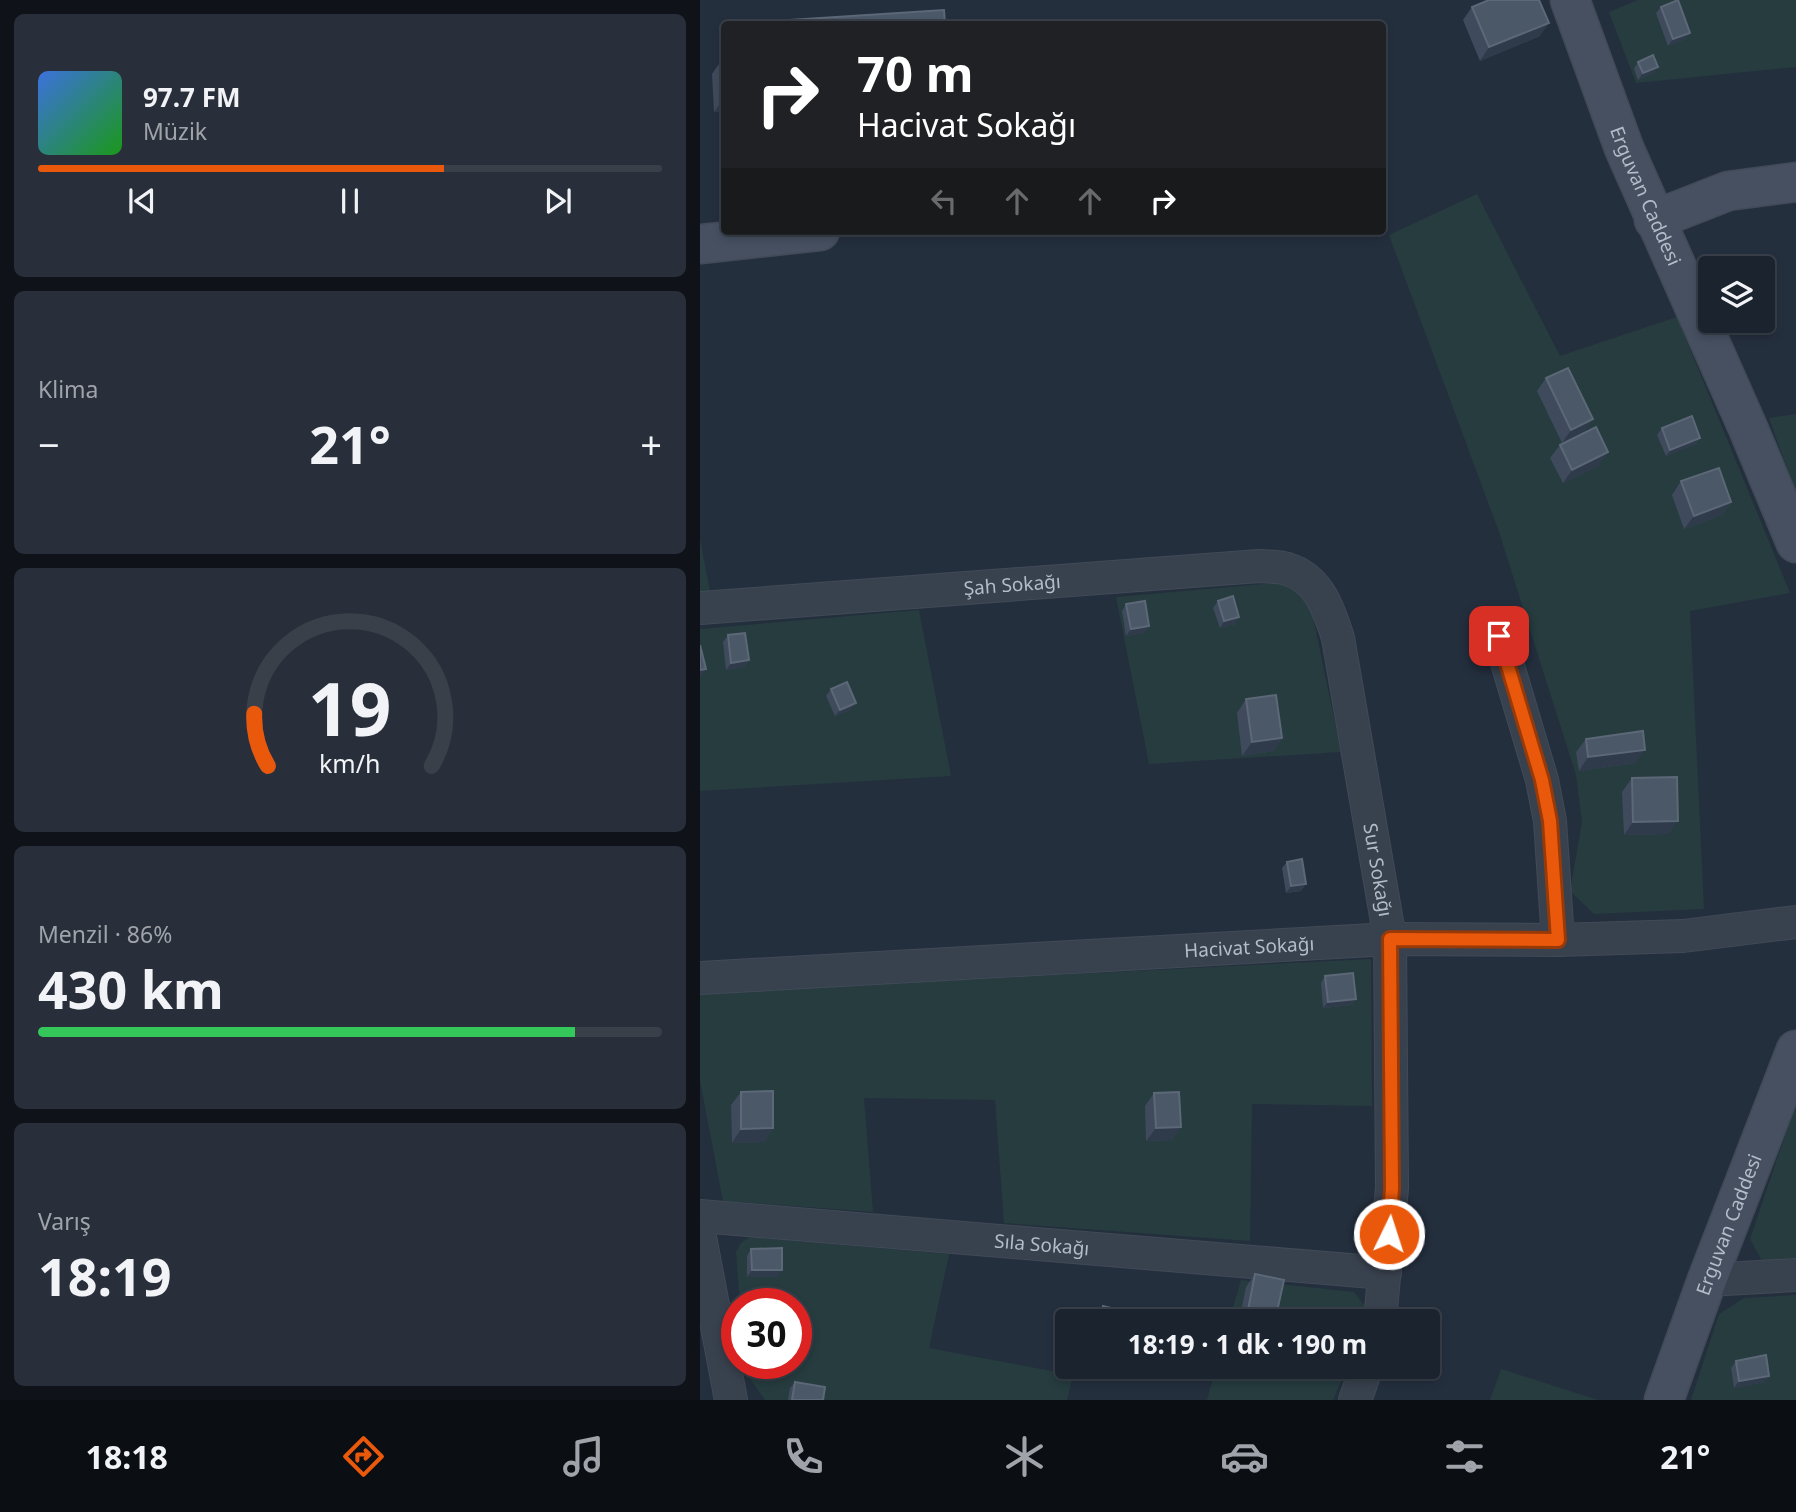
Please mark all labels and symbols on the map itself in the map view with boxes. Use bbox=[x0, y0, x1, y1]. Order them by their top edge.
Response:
street label: Erguvan Caddesi bbox=[1604, 123, 1687, 270]
street label: Şah Sokağı bbox=[963, 568, 1062, 601]
pin bbox=[1469, 606, 1529, 666]
street label: Sur Sokağı bbox=[1357, 821, 1399, 919]
street label: Hacivat Sokağı bbox=[1183, 930, 1315, 964]
street label: Erguvan Caddesi bbox=[1690, 1150, 1768, 1299]
position arrow bbox=[1352, 1197, 1426, 1271]
street label: Sıla Sokağı bbox=[993, 1228, 1090, 1261]
speed limit sign: 30 bbox=[721, 1288, 812, 1379]

